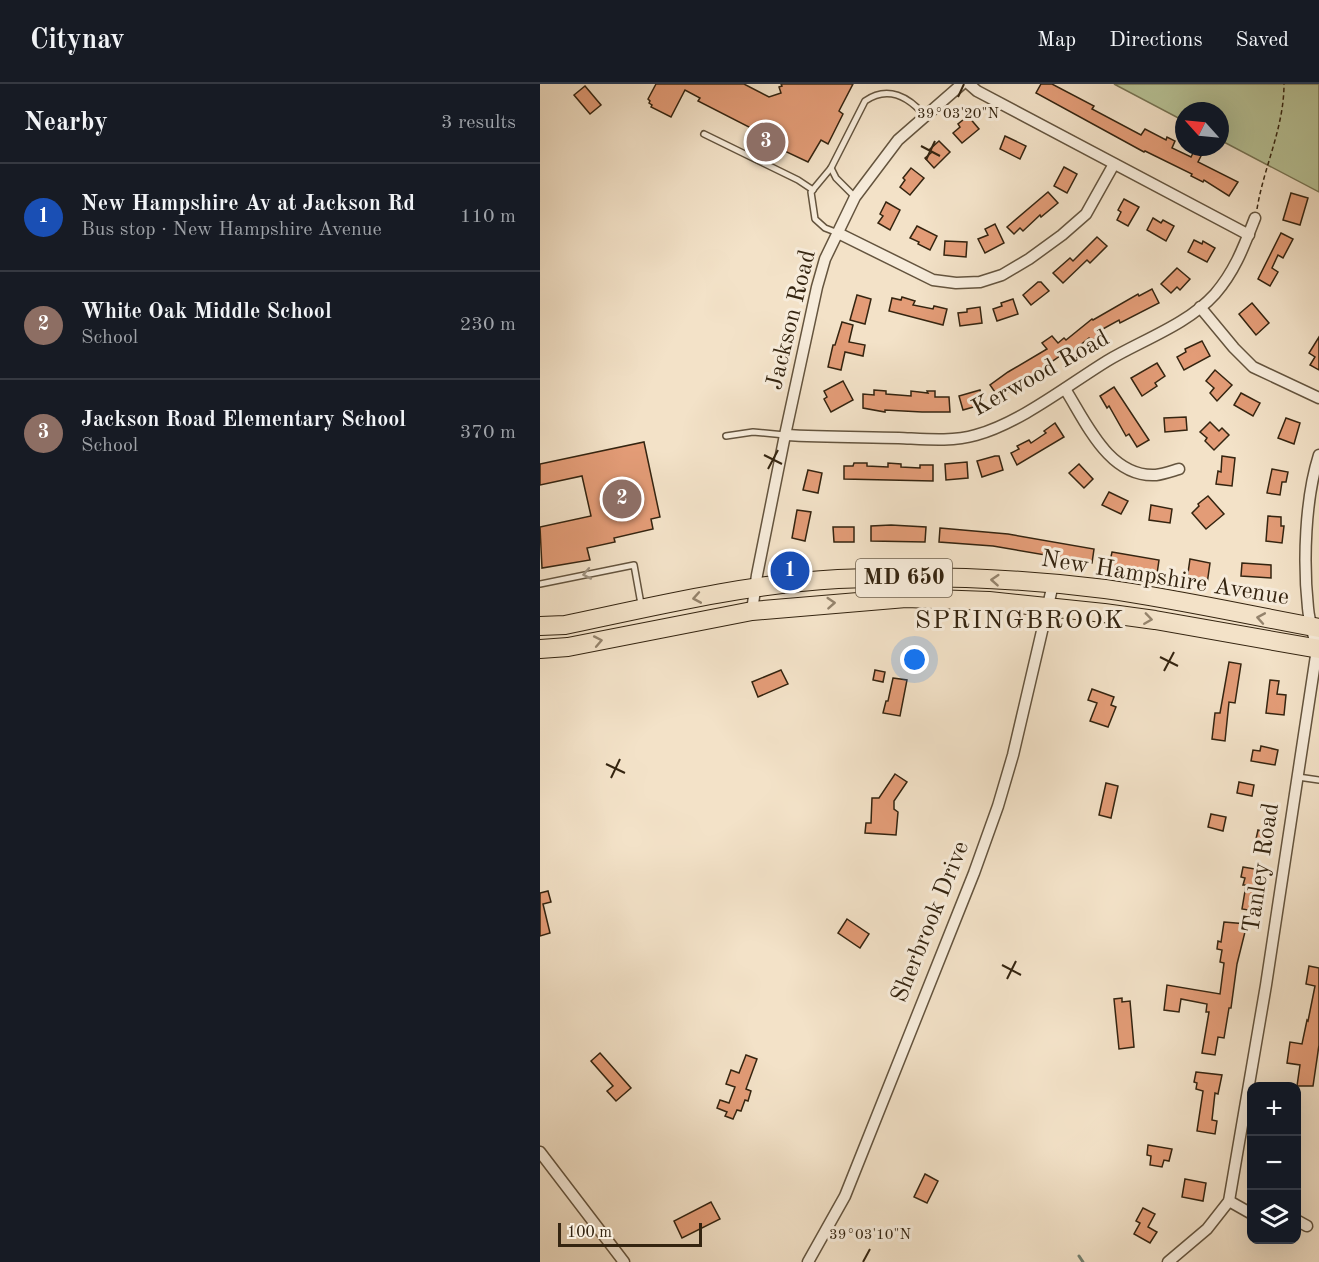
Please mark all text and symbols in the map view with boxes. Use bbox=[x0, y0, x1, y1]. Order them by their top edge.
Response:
text: Citynav bbox=[30, 27, 125, 55]
text: Map bbox=[1037, 30, 1076, 51]
text: Directions bbox=[1109, 30, 1203, 51]
text: Saved bbox=[1236, 30, 1289, 51]
north arrow bbox=[1175, 102, 1229, 156]
text: 39°03'20"N bbox=[917, 107, 999, 122]
text: Nearby bbox=[24, 110, 108, 136]
text: 3 results bbox=[441, 113, 516, 133]
pin: 3 bbox=[746, 120, 786, 164]
text: New Hampshire Av at Jackson Rd bbox=[81, 193, 415, 215]
text: 1 bbox=[38, 207, 49, 227]
text: 110 m bbox=[460, 207, 516, 227]
text: Bus stop · New Hampshire Avenue bbox=[81, 220, 382, 240]
street label: Jackson Road bbox=[763, 248, 821, 392]
text: White Oak Middle School bbox=[81, 301, 332, 323]
text: 2 bbox=[38, 315, 49, 335]
text: 230 m bbox=[460, 315, 516, 335]
street label: Kerwood Road bbox=[968, 326, 1114, 422]
text: School bbox=[81, 328, 138, 348]
text: Jackson Road Elementary School bbox=[81, 409, 406, 431]
text: 3 bbox=[38, 423, 49, 443]
text: 370 m bbox=[460, 423, 516, 443]
text: School bbox=[81, 436, 138, 456]
pin: 2 bbox=[602, 476, 641, 522]
pin: 1 bbox=[770, 548, 810, 594]
street label: New Hampshire Avenue bbox=[1039, 548, 1291, 610]
road number: MD 650 bbox=[856, 559, 952, 597]
one-way arrow bbox=[582, 567, 592, 580]
one-way arrow bbox=[990, 574, 999, 587]
one-way arrow bbox=[693, 591, 703, 604]
one-way arrow bbox=[826, 597, 835, 610]
district label: SPRINGBROOK bbox=[915, 608, 1125, 634]
one-way arrow bbox=[1143, 612, 1152, 625]
one-way arrow bbox=[1257, 612, 1267, 625]
one-way arrow bbox=[593, 635, 603, 648]
your location bbox=[900, 645, 929, 674]
street label: Tanley Road bbox=[1240, 801, 1284, 935]
street label: Sherbrook Drive bbox=[888, 838, 974, 1006]
map controls bbox=[1247, 1082, 1301, 1244]
button: + bbox=[1247, 1082, 1301, 1136]
button: − bbox=[1247, 1136, 1301, 1190]
button: layers bbox=[1247, 1190, 1301, 1244]
scale bar bbox=[558, 1220, 702, 1248]
text: 100 m bbox=[567, 1225, 612, 1241]
text: 39°03'10"N bbox=[829, 1228, 911, 1243]

